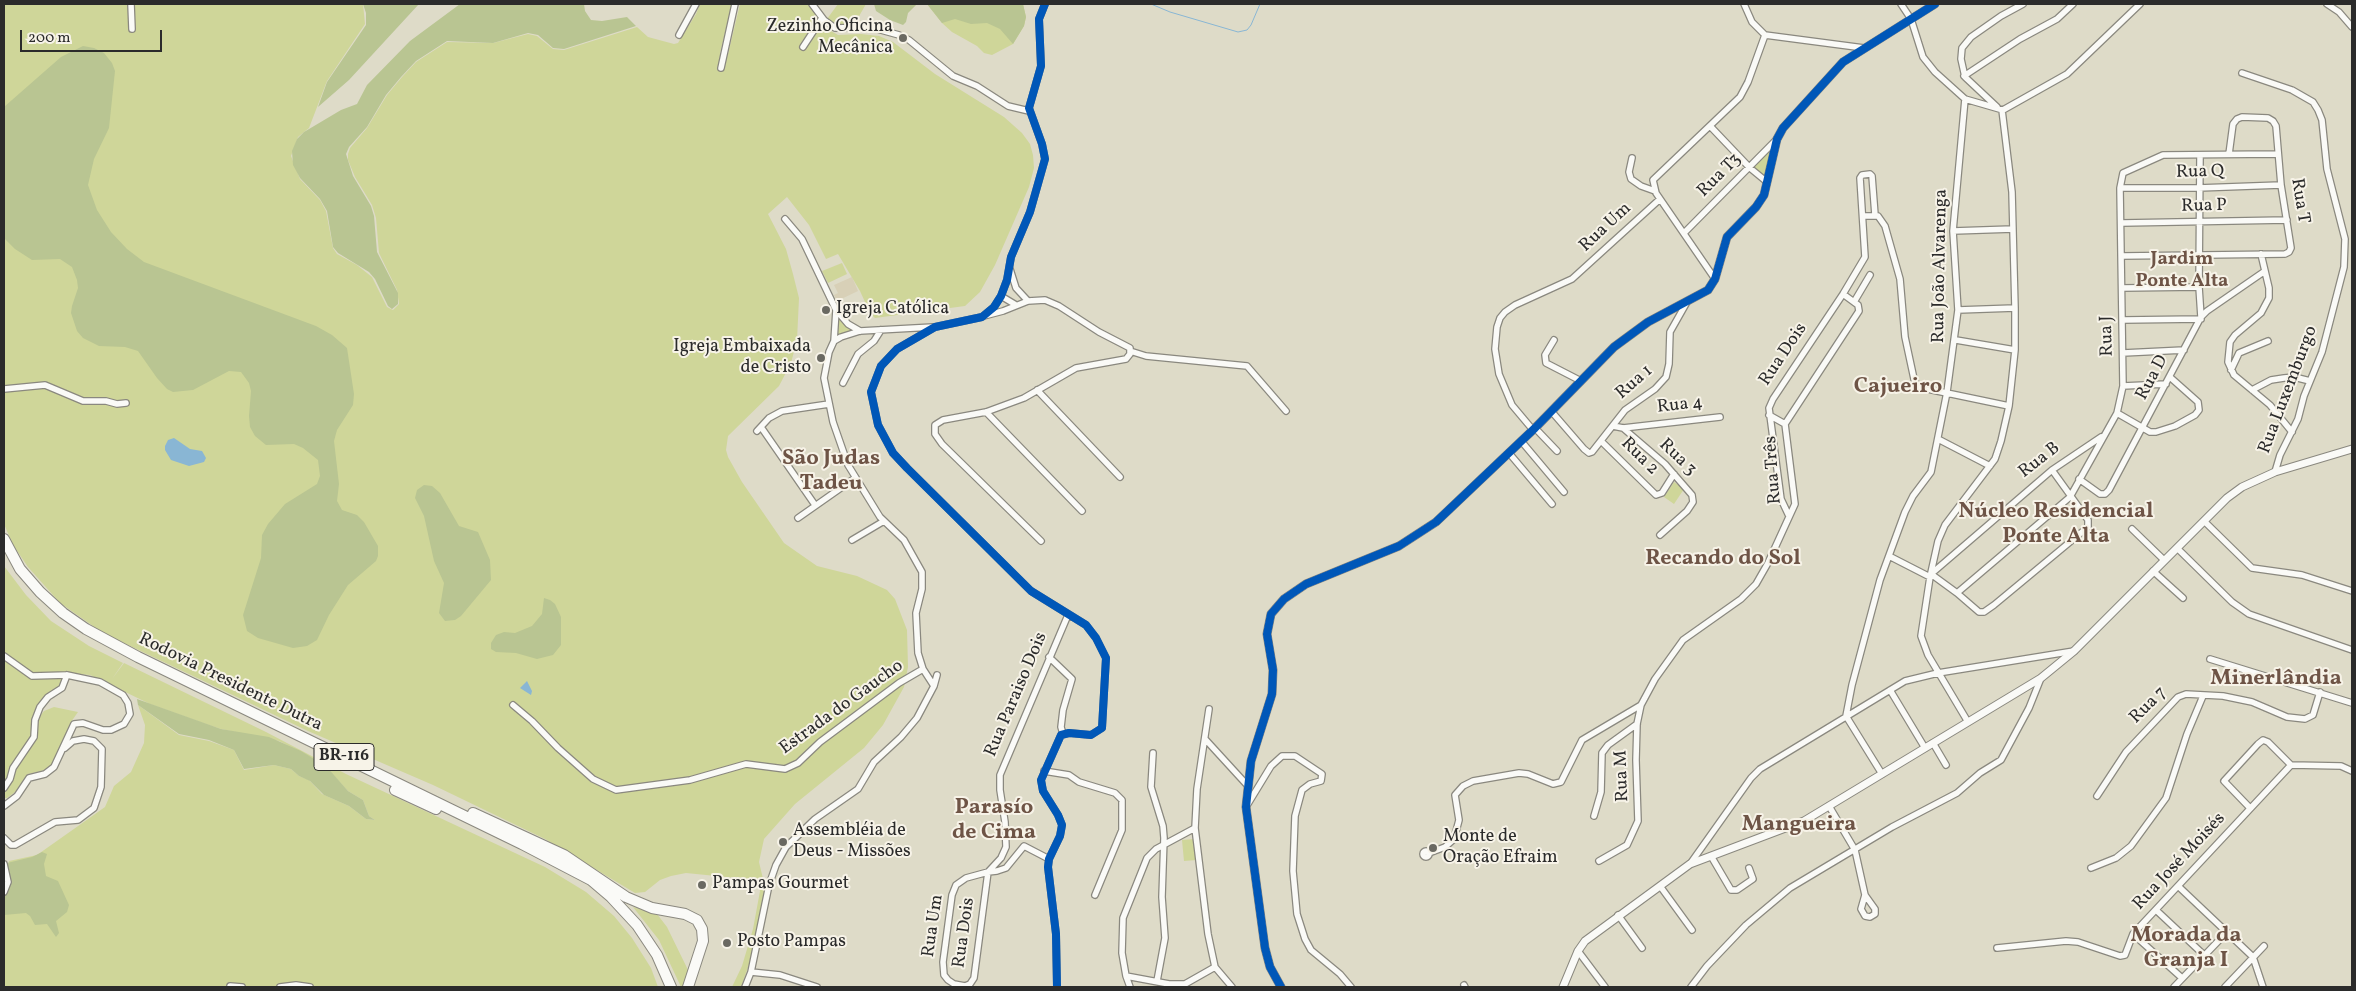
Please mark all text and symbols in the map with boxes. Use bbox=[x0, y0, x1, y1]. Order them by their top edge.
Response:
place label: Zezinho Oficina Mecânica bbox=[766, 17, 893, 59]
scale bar bbox=[22, 20, 165, 52]
text: 200 m bbox=[28, 28, 71, 49]
marker: Zezinho Oficina Mecânica bbox=[897, 32, 909, 44]
street label: Rua T3 bbox=[1693, 149, 1747, 203]
street label: Rua Q bbox=[2176, 162, 2224, 184]
street label: Rua T bbox=[2285, 177, 2313, 225]
street label: Rua João Alvarenga bbox=[1929, 189, 1953, 343]
street label: Rua P bbox=[2181, 196, 2227, 218]
street label: Rua Um bbox=[1576, 199, 1636, 257]
district label: Jardim Ponte Alta bbox=[2136, 250, 2228, 294]
place label: Igreja Católica bbox=[836, 299, 949, 321]
marker: Igreja Católica bbox=[820, 304, 832, 316]
street label: Rua J bbox=[2097, 315, 2119, 357]
street label: Rua Dois bbox=[1755, 320, 1813, 390]
street label: Rua Luxemburgo bbox=[2255, 323, 2323, 457]
place label: Igreja Embaixada de Cristo bbox=[673, 337, 811, 379]
marker: Igreja Embaixada de Cristo bbox=[815, 352, 827, 364]
street label: Rua D bbox=[2132, 352, 2174, 404]
street label: Rua 1 bbox=[1612, 361, 1658, 405]
district label: Cajueiro bbox=[1854, 375, 1942, 401]
street label: Rua 4 bbox=[1656, 393, 1704, 419]
street label: Rua 2 bbox=[1616, 434, 1662, 480]
street label: Rua 3 bbox=[1654, 435, 1700, 481]
street label: Rua Três bbox=[1761, 435, 1787, 505]
street label: Rua B bbox=[2015, 438, 2065, 484]
district label: São Judas Tadeu bbox=[782, 447, 880, 498]
district label: Núcleo Residencial Ponte Alta bbox=[1959, 500, 2153, 552]
district label: Recando do Sol bbox=[1645, 547, 1801, 573]
street label: Rodovia Presidente Dutra bbox=[134, 629, 326, 737]
street label: Rua Paraiso Dois bbox=[981, 630, 1053, 760]
street label: Estrada do Gaucho bbox=[776, 656, 908, 760]
district label: Minerlândia bbox=[2210, 667, 2342, 693]
street label: Rua 7 bbox=[2126, 683, 2172, 729]
road number: BR-116 bbox=[314, 744, 374, 770]
street label: Rua M bbox=[1611, 750, 1635, 802]
district label: Parasío de Cima bbox=[952, 796, 1036, 848]
street label: Rua José Moisés bbox=[2129, 809, 2231, 915]
district label: Mangueira bbox=[1742, 813, 1856, 839]
place label: Assembléia de Deus - Missões bbox=[793, 821, 911, 864]
place label: Monte de Oração Efraim bbox=[1443, 827, 1558, 870]
marker: Assembléia de Deus - Missões bbox=[777, 836, 789, 848]
marker: Monte de Oração Efraim bbox=[1427, 842, 1439, 854]
place label: Pampas Gourmet bbox=[712, 874, 849, 896]
marker: Pampas Gourmet bbox=[696, 879, 708, 891]
street label: Rua Um bbox=[919, 893, 949, 959]
street label: Rua Dois bbox=[949, 896, 981, 970]
district label: Morada da Granja I bbox=[2130, 924, 2242, 976]
place label: Posto Pampas bbox=[737, 932, 846, 954]
marker: Posto Pampas bbox=[721, 937, 733, 949]

